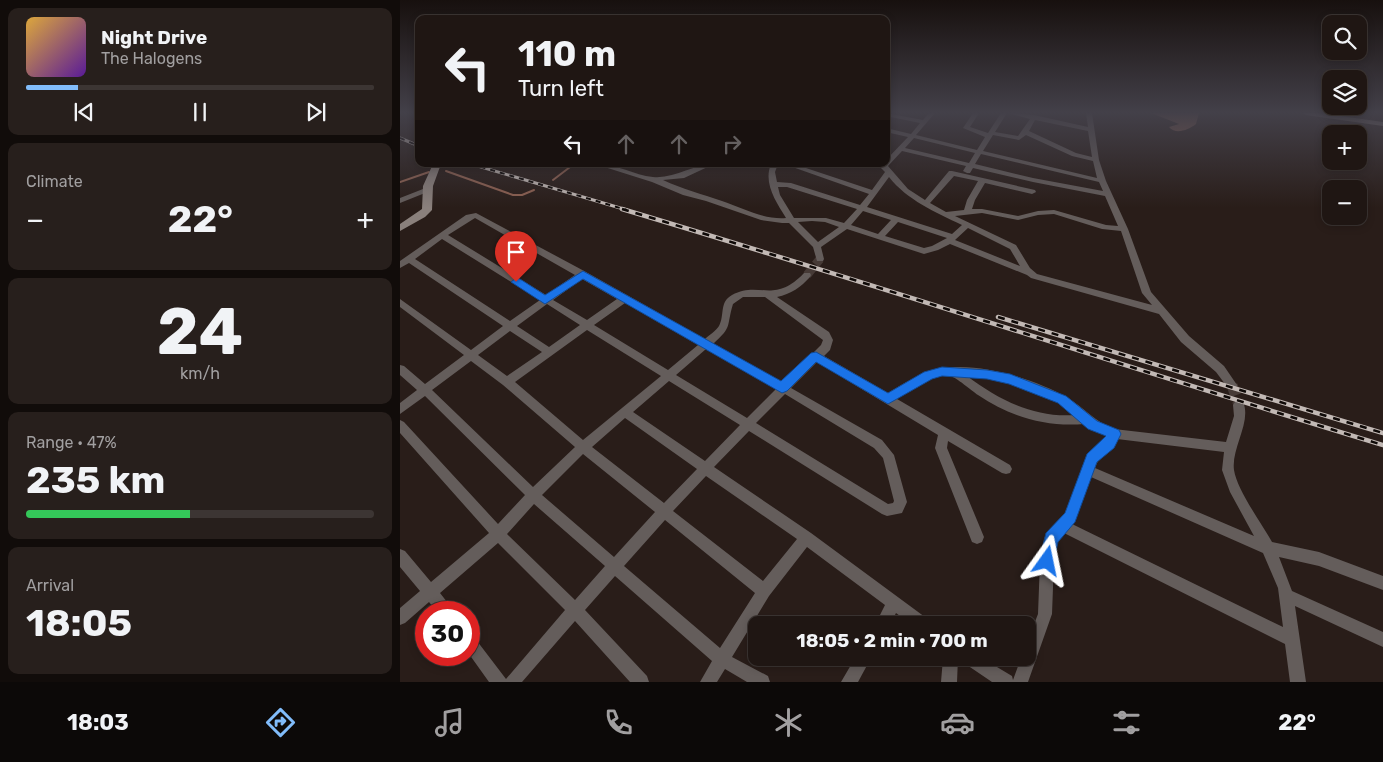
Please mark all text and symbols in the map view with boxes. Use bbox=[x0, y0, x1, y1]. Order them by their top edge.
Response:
map controls bbox=[1322, 15, 1367, 225]
button: search bbox=[1322, 15, 1367, 60]
text: Night Drive bbox=[101, 26, 207, 49]
text: 110 m bbox=[518, 33, 616, 75]
icon: left bbox=[435, 35, 500, 100]
text: The Halogens bbox=[101, 49, 202, 68]
button: layers bbox=[1322, 70, 1367, 115]
text: Turn left bbox=[518, 75, 604, 102]
icon: previous bbox=[70, 98, 98, 126]
icon: pause bbox=[186, 98, 214, 126]
icon: next bbox=[302, 98, 330, 126]
button: + bbox=[1322, 125, 1367, 170]
icon: left bbox=[559, 130, 587, 158]
icon: ahead bbox=[612, 130, 640, 158]
icon: ahead bbox=[665, 130, 693, 158]
icon: right bbox=[718, 130, 746, 158]
text: Climate bbox=[26, 172, 83, 191]
button: − bbox=[1322, 180, 1367, 225]
text: 22° bbox=[168, 196, 233, 242]
text: − bbox=[26, 203, 44, 236]
text: + bbox=[357, 203, 374, 236]
pin bbox=[495, 231, 537, 282]
icon: arrive bbox=[502, 238, 530, 266]
text: 24 bbox=[157, 293, 243, 370]
text: km/h bbox=[180, 364, 220, 383]
text: Range · 47% bbox=[26, 433, 117, 452]
text: 235 km bbox=[26, 457, 165, 503]
position arrow bbox=[1020, 534, 1072, 586]
text: Arrival bbox=[26, 576, 74, 595]
text: 18:05 bbox=[26, 600, 132, 646]
speed limit sign: 30 bbox=[415, 601, 480, 666]
text: 18:05 · 2 min · 700 m bbox=[796, 629, 988, 652]
icon: directions bbox=[263, 705, 298, 740]
icon: music bbox=[432, 705, 467, 740]
icon: phone bbox=[601, 705, 636, 740]
icon: climate bbox=[771, 705, 806, 740]
icon: car bbox=[940, 705, 975, 740]
icon: filters bbox=[1109, 705, 1144, 740]
text: 18:03 bbox=[67, 709, 129, 736]
text: 22° bbox=[1278, 709, 1316, 736]

